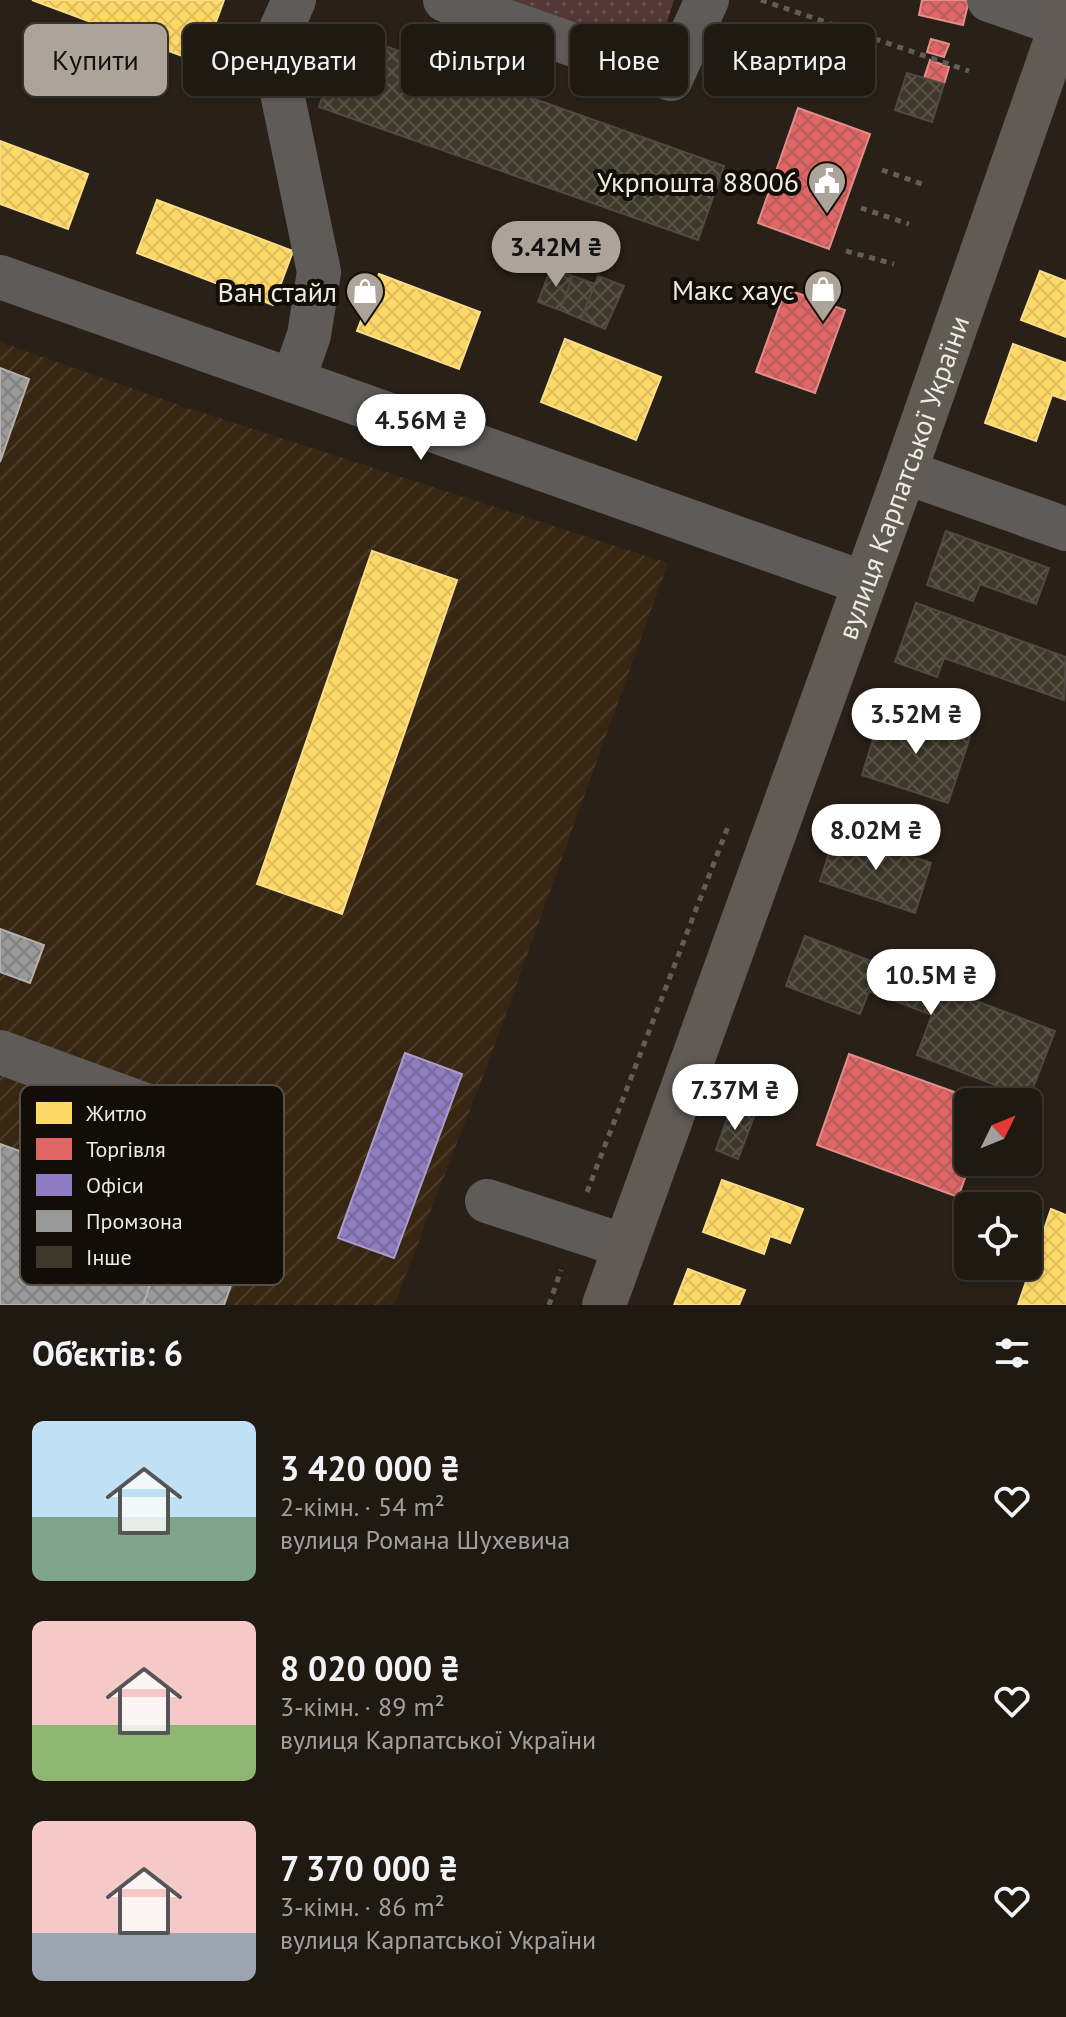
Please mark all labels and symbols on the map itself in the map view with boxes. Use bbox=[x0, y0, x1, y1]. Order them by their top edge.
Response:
public building icon: Укрпошта 88006 bbox=[806, 160, 848, 215]
place label: Укрпошта 88006 bbox=[597, 163, 799, 200]
pin: 3.42M ₴ bbox=[482, 221, 630, 289]
shop icon: Макс хаус bbox=[802, 268, 844, 323]
shop icon: Ван стайл bbox=[344, 270, 386, 325]
place label: Макс хаус bbox=[672, 271, 795, 308]
place label: Ван стайл bbox=[218, 273, 337, 310]
street label: вулиця Карпатської України bbox=[828, 310, 977, 644]
pin: 4.56M ₴ bbox=[347, 394, 495, 462]
pin: 3.52M ₴ bbox=[842, 688, 990, 756]
pin: 8.02M ₴ bbox=[802, 804, 950, 872]
pin: 10.5M ₴ bbox=[857, 949, 1005, 1017]
pin: 7.37M ₴ bbox=[661, 1064, 809, 1132]
legend bbox=[20, 1085, 284, 1285]
north arrow bbox=[954, 1088, 1042, 1176]
text: Житло bbox=[85, 1099, 147, 1127]
text: Торгівля bbox=[86, 1135, 166, 1163]
text: Офіси bbox=[86, 1171, 144, 1199]
text: Промзона bbox=[86, 1207, 183, 1235]
text: Інше bbox=[86, 1243, 132, 1271]

